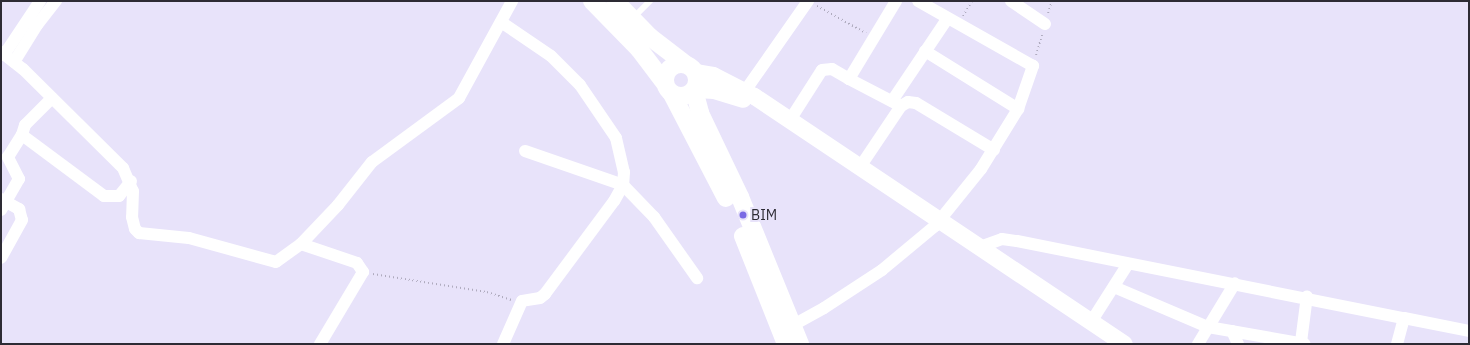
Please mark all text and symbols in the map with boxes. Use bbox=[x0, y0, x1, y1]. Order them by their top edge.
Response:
place label: BIM bbox=[751, 207, 777, 223]
marker: BIM bbox=[738, 210, 748, 220]

